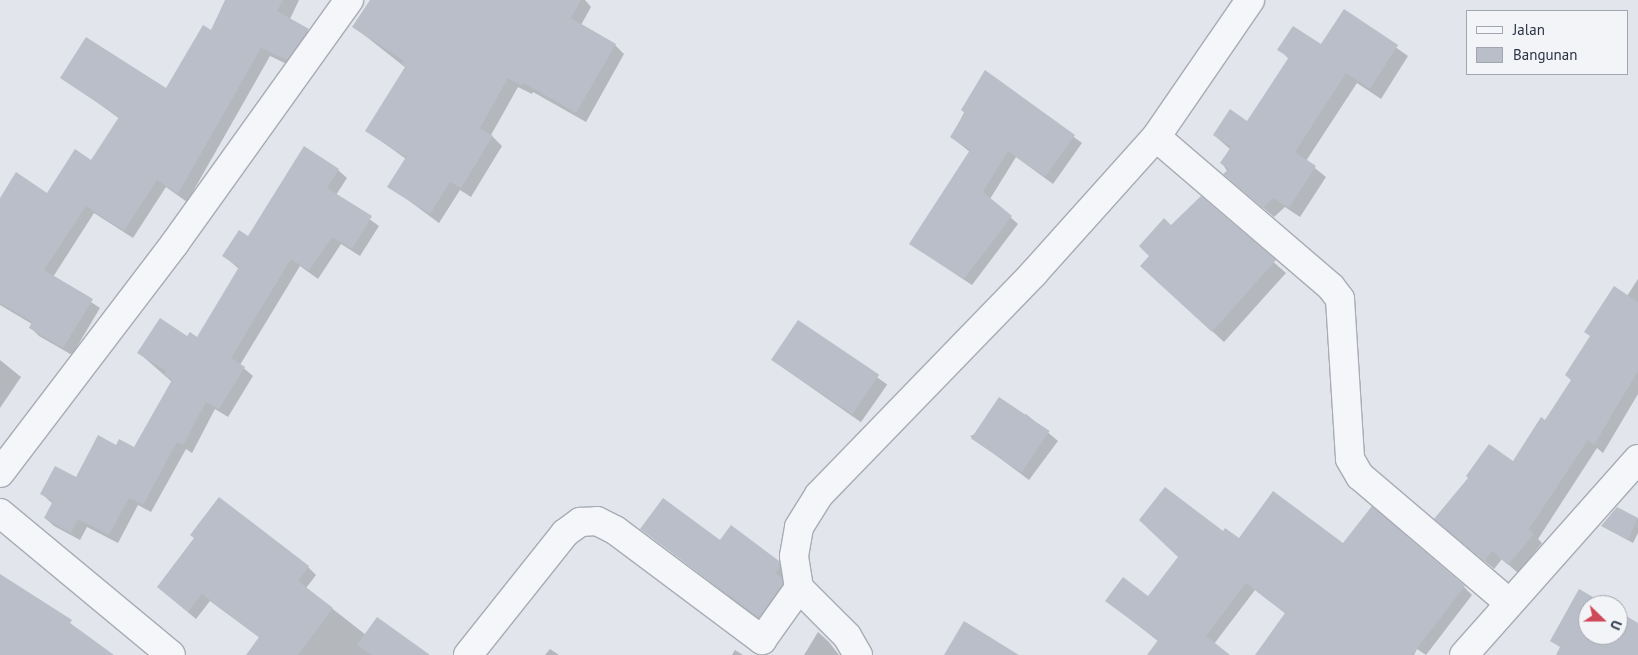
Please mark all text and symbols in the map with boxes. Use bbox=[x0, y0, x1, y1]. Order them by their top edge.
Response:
legend bbox=[1466, 10, 1628, 75]
text: Jalan bbox=[1513, 20, 1545, 39]
text: Bangunan bbox=[1513, 45, 1577, 64]
north arrow bbox=[1578, 595, 1628, 645]
text: U bbox=[1606, 618, 1626, 633]

